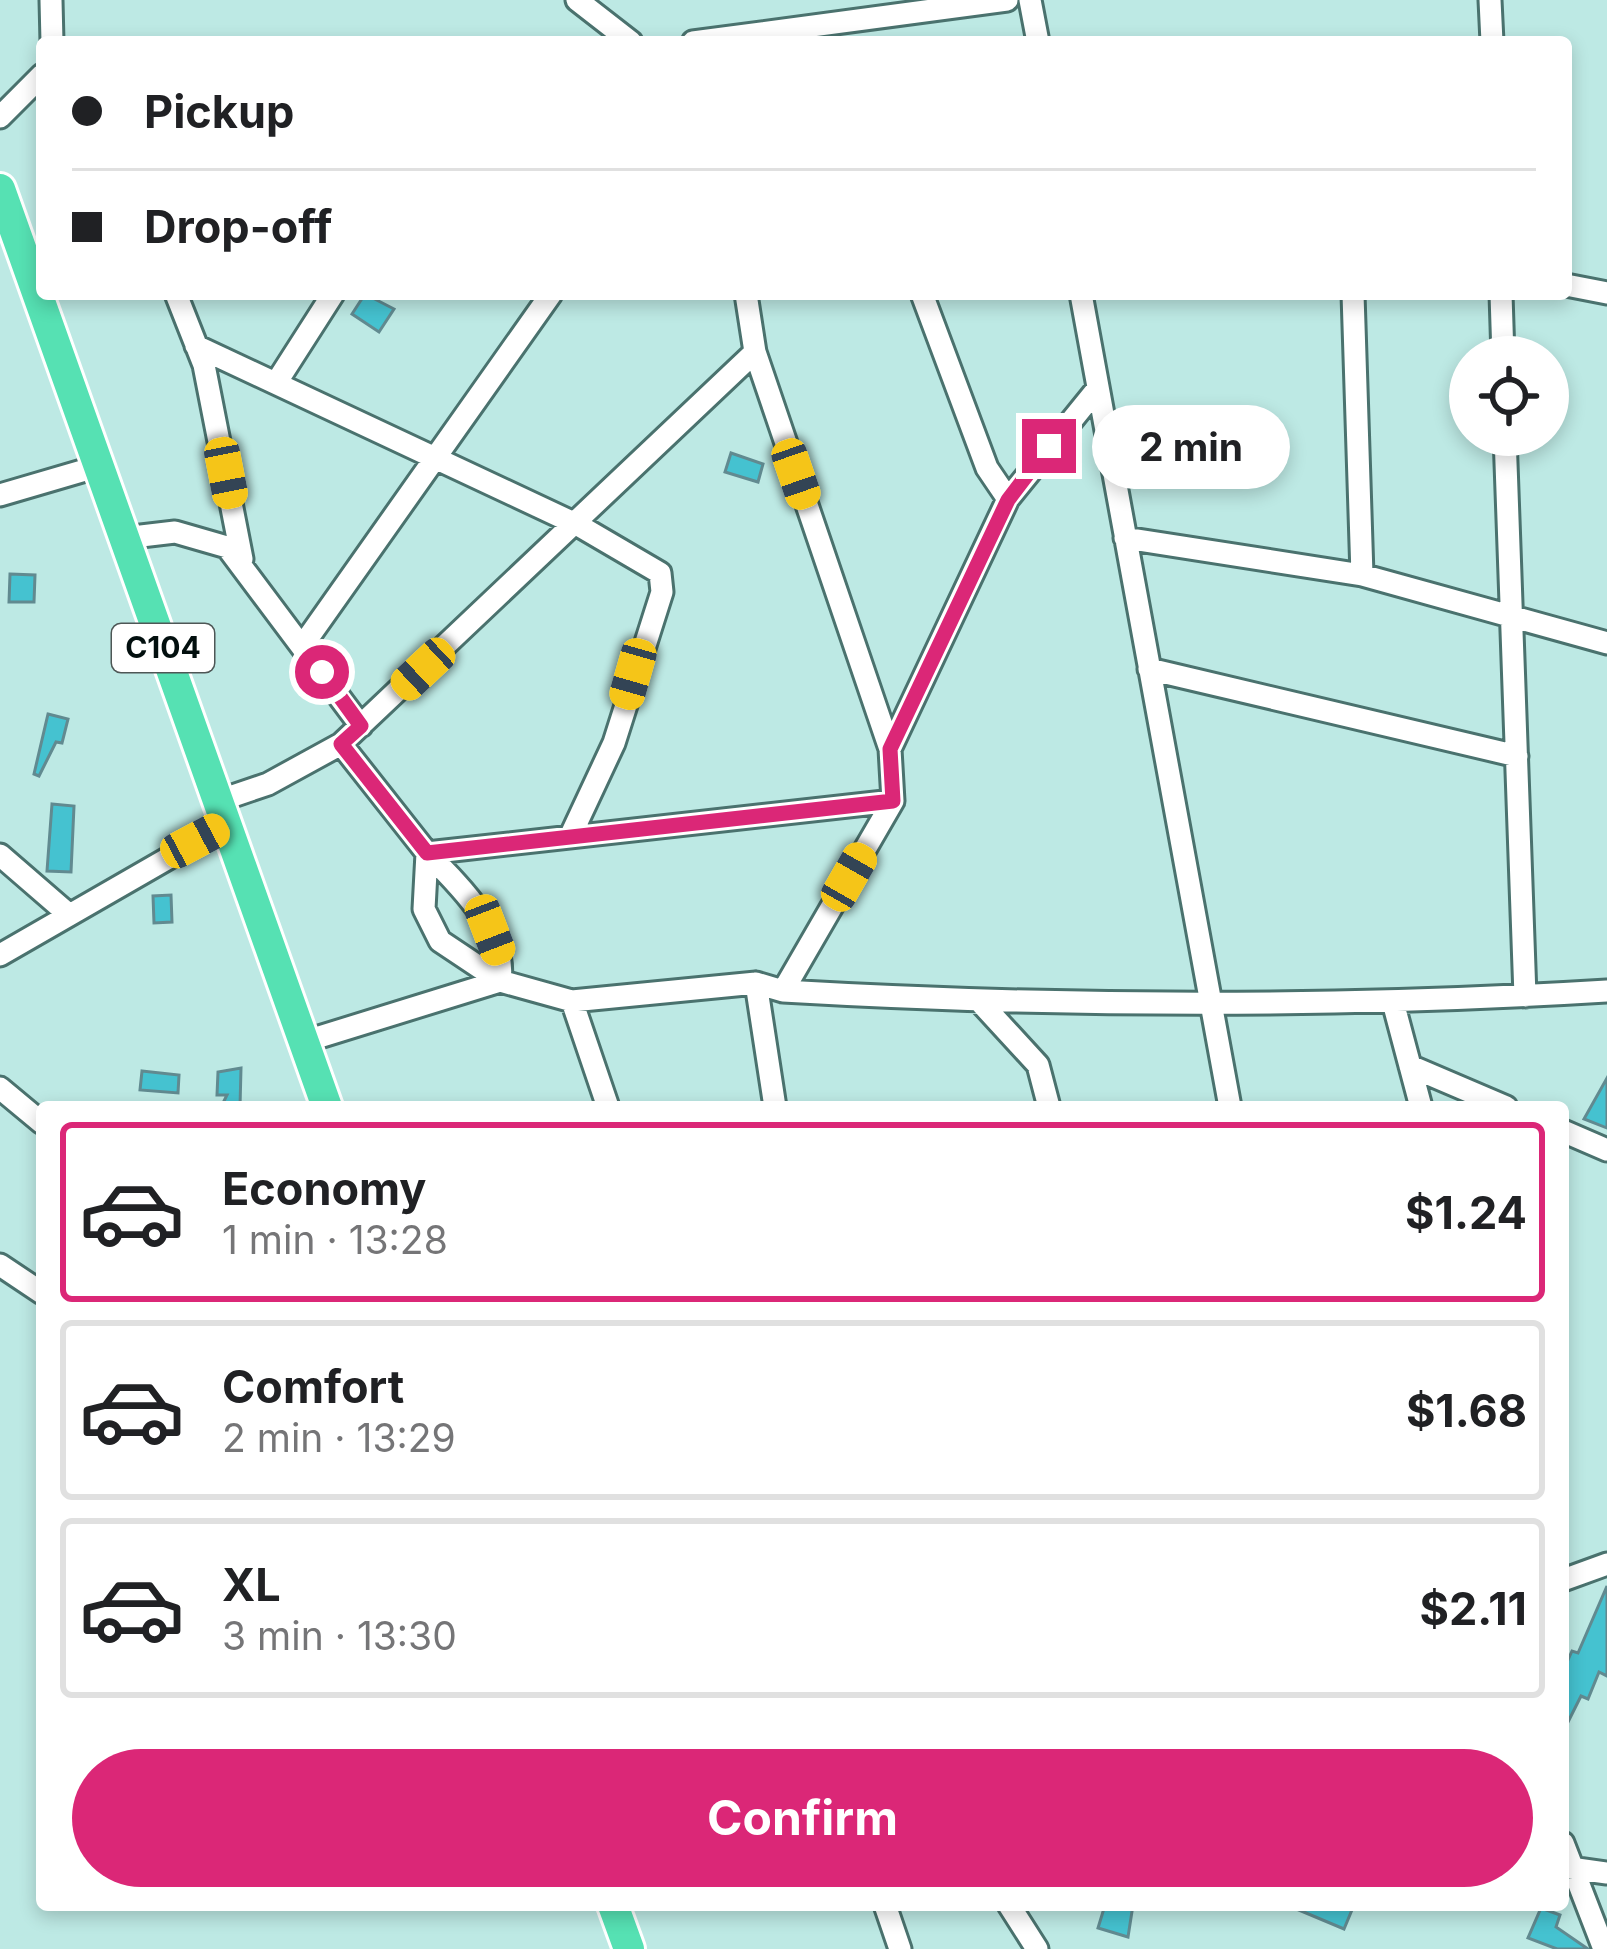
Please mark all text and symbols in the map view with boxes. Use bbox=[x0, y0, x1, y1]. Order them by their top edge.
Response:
text: Pickup bbox=[144, 84, 294, 139]
text: Drop-off bbox=[144, 199, 332, 254]
map controls bbox=[1449, 336, 1569, 456]
button: locate bbox=[1449, 336, 1569, 456]
callout: 2 min bbox=[1091, 404, 1289, 488]
route end bbox=[1022, 419, 1076, 473]
text: 2 min bbox=[1139, 423, 1243, 470]
car bbox=[201, 434, 251, 512]
car bbox=[767, 434, 825, 514]
road number: C104 bbox=[112, 624, 214, 672]
car bbox=[384, 631, 462, 707]
car bbox=[606, 634, 660, 714]
route start bbox=[295, 645, 349, 699]
car bbox=[155, 808, 235, 874]
car bbox=[815, 837, 883, 917]
car bbox=[460, 890, 520, 970]
icon: car bbox=[78, 1158, 186, 1266]
text: Economy bbox=[222, 1161, 426, 1216]
text: $1.24 bbox=[1405, 1185, 1527, 1240]
text: 1 min · 13:28 bbox=[222, 1216, 448, 1263]
icon: car bbox=[78, 1356, 186, 1464]
text: Comfort bbox=[222, 1359, 404, 1414]
text: $1.68 bbox=[1406, 1383, 1527, 1438]
text: 2 min · 13:29 bbox=[222, 1414, 456, 1461]
icon: car bbox=[78, 1554, 186, 1662]
text: XL bbox=[222, 1557, 281, 1612]
text: $2.11 bbox=[1419, 1581, 1527, 1636]
text: 3 min · 13:30 bbox=[222, 1612, 457, 1659]
button: Confirm bbox=[72, 1749, 1533, 1887]

